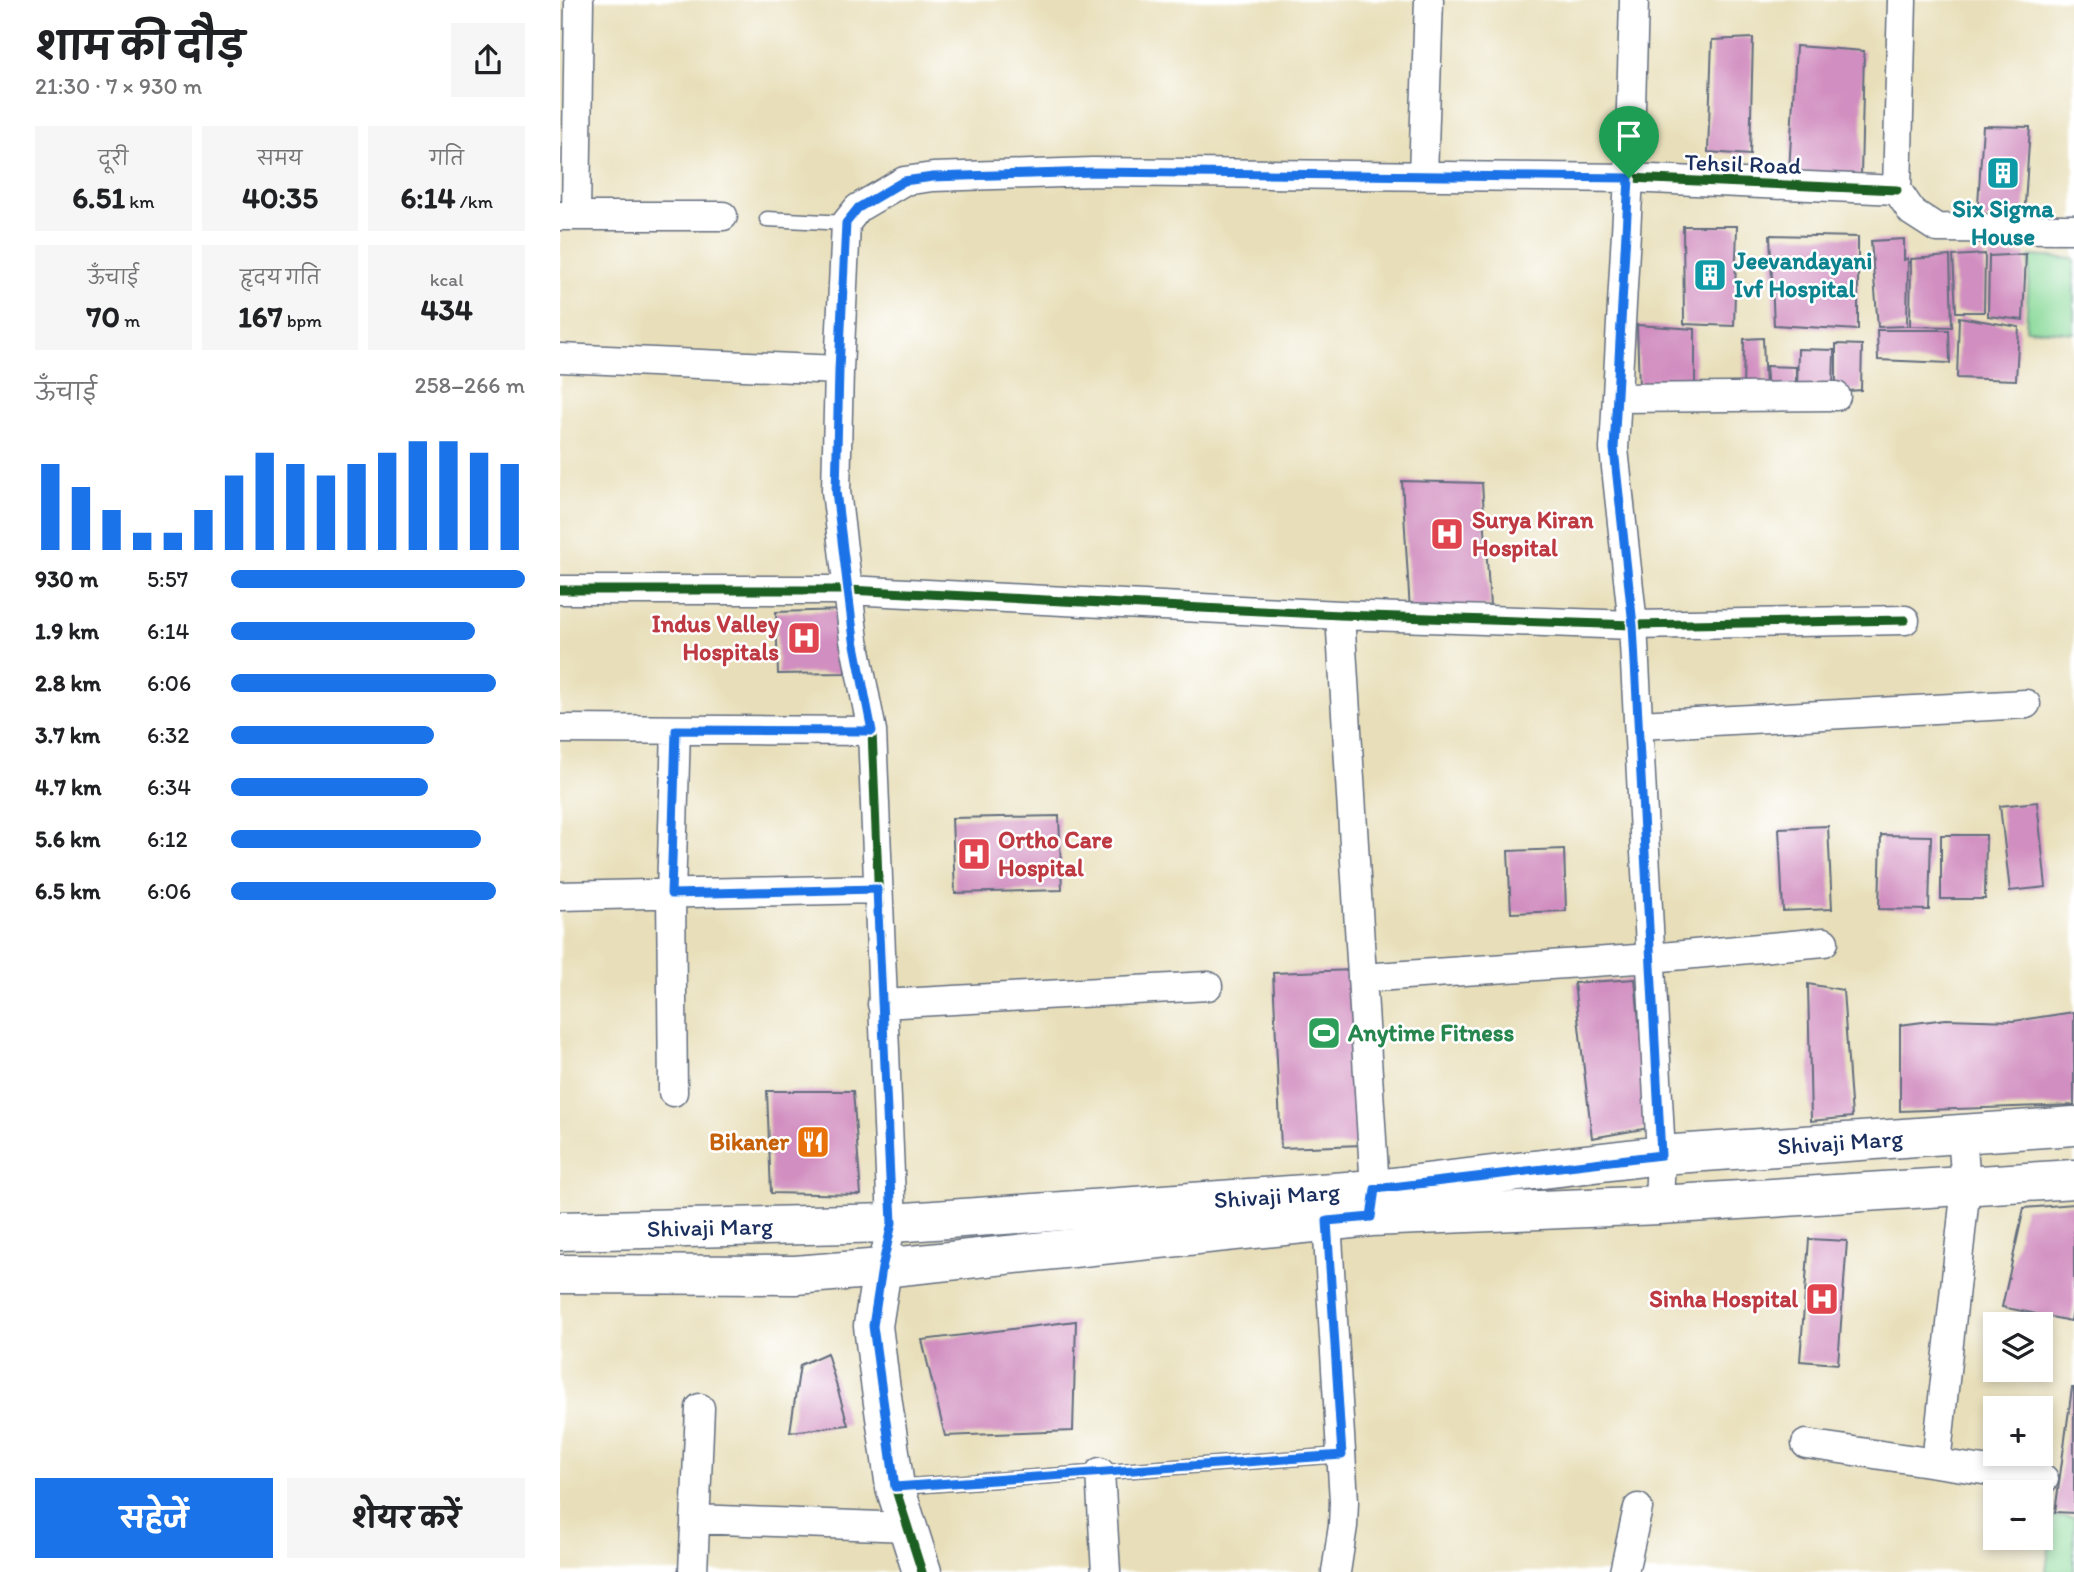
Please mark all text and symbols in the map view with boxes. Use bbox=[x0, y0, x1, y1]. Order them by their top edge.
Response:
text: शाम की दौड़ bbox=[35, 23, 245, 69]
button: share bbox=[451, 23, 525, 97]
text: 21:30 · 7 × 930 m bbox=[35, 72, 202, 100]
pin bbox=[1599, 106, 1659, 178]
icon: arrive bbox=[1610, 117, 1648, 155]
text: दूरी bbox=[98, 147, 128, 170]
text: समय bbox=[257, 147, 303, 170]
text: गति bbox=[429, 147, 464, 170]
street label: Tehsil Road bbox=[1684, 147, 1802, 180]
building icon: Six Sigma House bbox=[1984, 154, 2022, 192]
text: 6.51 bbox=[72, 179, 125, 216]
text: 40:35 bbox=[242, 179, 318, 216]
text: 6:14 bbox=[400, 179, 456, 216]
text: km bbox=[125, 190, 154, 213]
text: /km bbox=[456, 190, 493, 213]
place label: Six Sigma House bbox=[1952, 194, 2054, 251]
place label: Jeevandayani Ivf Hospital bbox=[1733, 246, 1872, 304]
building icon: Jeevandayani Ivf Hospital bbox=[1691, 256, 1729, 294]
text: ऊँचाई bbox=[88, 266, 139, 289]
text: हृदय गति bbox=[240, 266, 320, 289]
text: kcal bbox=[430, 268, 464, 291]
text: 434 bbox=[420, 291, 473, 328]
text: 70 bbox=[87, 298, 120, 335]
text: 167 bbox=[238, 298, 283, 335]
text: m bbox=[120, 309, 140, 332]
text: bpm bbox=[283, 309, 322, 332]
text: 258–266 m bbox=[414, 371, 525, 399]
text: ऊँचाई bbox=[35, 378, 97, 406]
place label: Surya Kiran Hospital bbox=[1472, 505, 1594, 563]
hospital icon: Surya Kiran Hospital bbox=[1428, 515, 1466, 553]
text: 930 m bbox=[35, 565, 98, 593]
text: 5:57 bbox=[147, 565, 188, 593]
place label: Indus Valley Hospitals bbox=[652, 609, 780, 667]
text: 1.9 km bbox=[35, 617, 99, 645]
text: 6:14 bbox=[147, 617, 189, 645]
hospital icon: Indus Valley Hospitals bbox=[785, 619, 823, 657]
text: 2.8 km bbox=[35, 669, 101, 697]
text: 6:06 bbox=[147, 669, 191, 697]
text: 3.7 km bbox=[35, 721, 100, 749]
text: 6:32 bbox=[147, 721, 189, 749]
text: 4.7 km bbox=[35, 773, 101, 801]
text: 6:34 bbox=[147, 773, 191, 801]
text: 5.6 km bbox=[35, 825, 100, 853]
text: 6:12 bbox=[147, 825, 188, 853]
place label: Ortho Care Hospital bbox=[998, 825, 1113, 883]
hospital icon: Ortho Care Hospital bbox=[955, 835, 993, 873]
text: 6.5 km bbox=[35, 877, 100, 905]
text: 6:06 bbox=[147, 877, 191, 905]
sports icon: Anytime Fitness bbox=[1305, 1014, 1343, 1052]
place label: Anytime Fitness bbox=[1347, 1018, 1514, 1048]
restaurant icon: Bikaner bbox=[794, 1123, 832, 1161]
street label: Shivaji Marg bbox=[1776, 1123, 1905, 1161]
place label: Bikaner bbox=[709, 1127, 789, 1156]
street label: Shivaji Marg bbox=[1213, 1176, 1342, 1214]
street label: Shivaji Marg bbox=[647, 1211, 774, 1243]
hospital icon: Sinha Hospital bbox=[1803, 1280, 1841, 1318]
place label: Sinha Hospital bbox=[1649, 1284, 1798, 1314]
map controls bbox=[1983, 1312, 2053, 1550]
button: layers bbox=[1983, 1312, 2053, 1382]
button: + bbox=[1983, 1396, 2053, 1466]
button: सहेजें bbox=[35, 1478, 273, 1558]
button: शेयर करें bbox=[287, 1478, 525, 1558]
button: − bbox=[1983, 1480, 2053, 1550]

